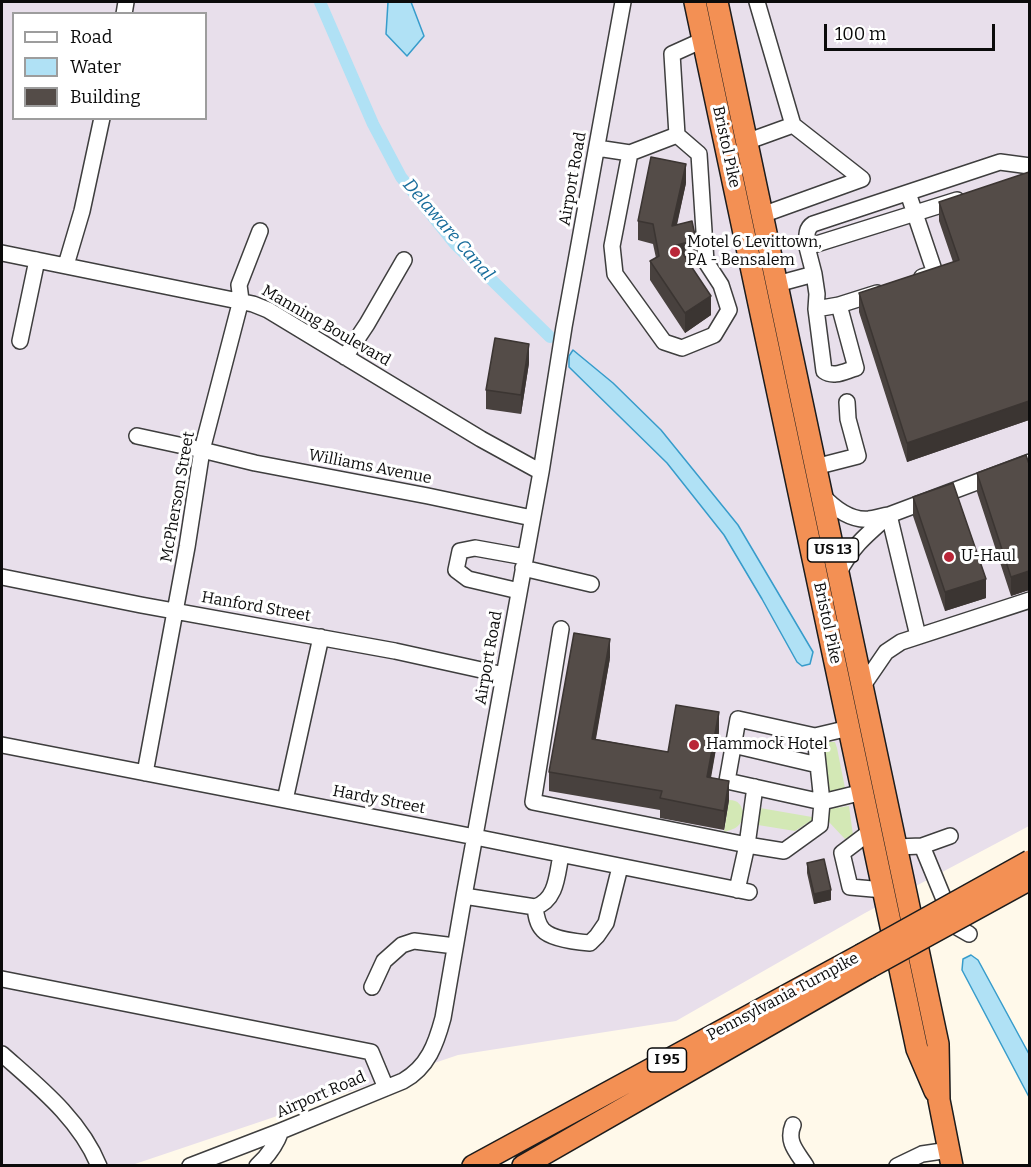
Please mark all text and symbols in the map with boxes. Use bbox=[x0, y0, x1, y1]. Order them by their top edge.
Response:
legend bbox=[12, 12, 207, 120]
scale bar bbox=[827, 12, 998, 50]
text: 100 m bbox=[835, 23, 886, 45]
text: Road bbox=[70, 26, 112, 48]
text: Water bbox=[70, 56, 121, 78]
text: Building bbox=[70, 86, 141, 108]
street label: Bristol Pike bbox=[708, 104, 744, 190]
street label: Airport Road bbox=[555, 131, 591, 227]
water label: Delaware Canal bbox=[398, 175, 498, 285]
place label: Motel 6 Levittown, PA - Bensalem bbox=[687, 233, 822, 271]
marker: Motel 6 Levittown, PA - Bensalem bbox=[668, 245, 682, 259]
street label: Manning Boulevard bbox=[258, 281, 394, 371]
street label: McPherson Street bbox=[157, 430, 199, 564]
street label: Williams Avenue bbox=[307, 446, 433, 488]
road number: US 13 bbox=[808, 538, 858, 562]
place label: U-Haul bbox=[961, 547, 1016, 567]
marker: U-Haul bbox=[942, 550, 956, 564]
street label: Bristol Pike bbox=[809, 580, 845, 666]
street label: Hanford Street bbox=[200, 588, 312, 626]
street label: Airport Road bbox=[471, 610, 507, 706]
place label: Hammock Hotel bbox=[706, 735, 828, 755]
marker: Hammock Hotel bbox=[687, 738, 701, 752]
street label: Hardy Street bbox=[331, 782, 427, 818]
street label: Pennsylvania Turnpike bbox=[704, 949, 862, 1045]
road number: I 95 bbox=[648, 1048, 686, 1072]
street label: Airport Road bbox=[273, 1068, 369, 1122]

